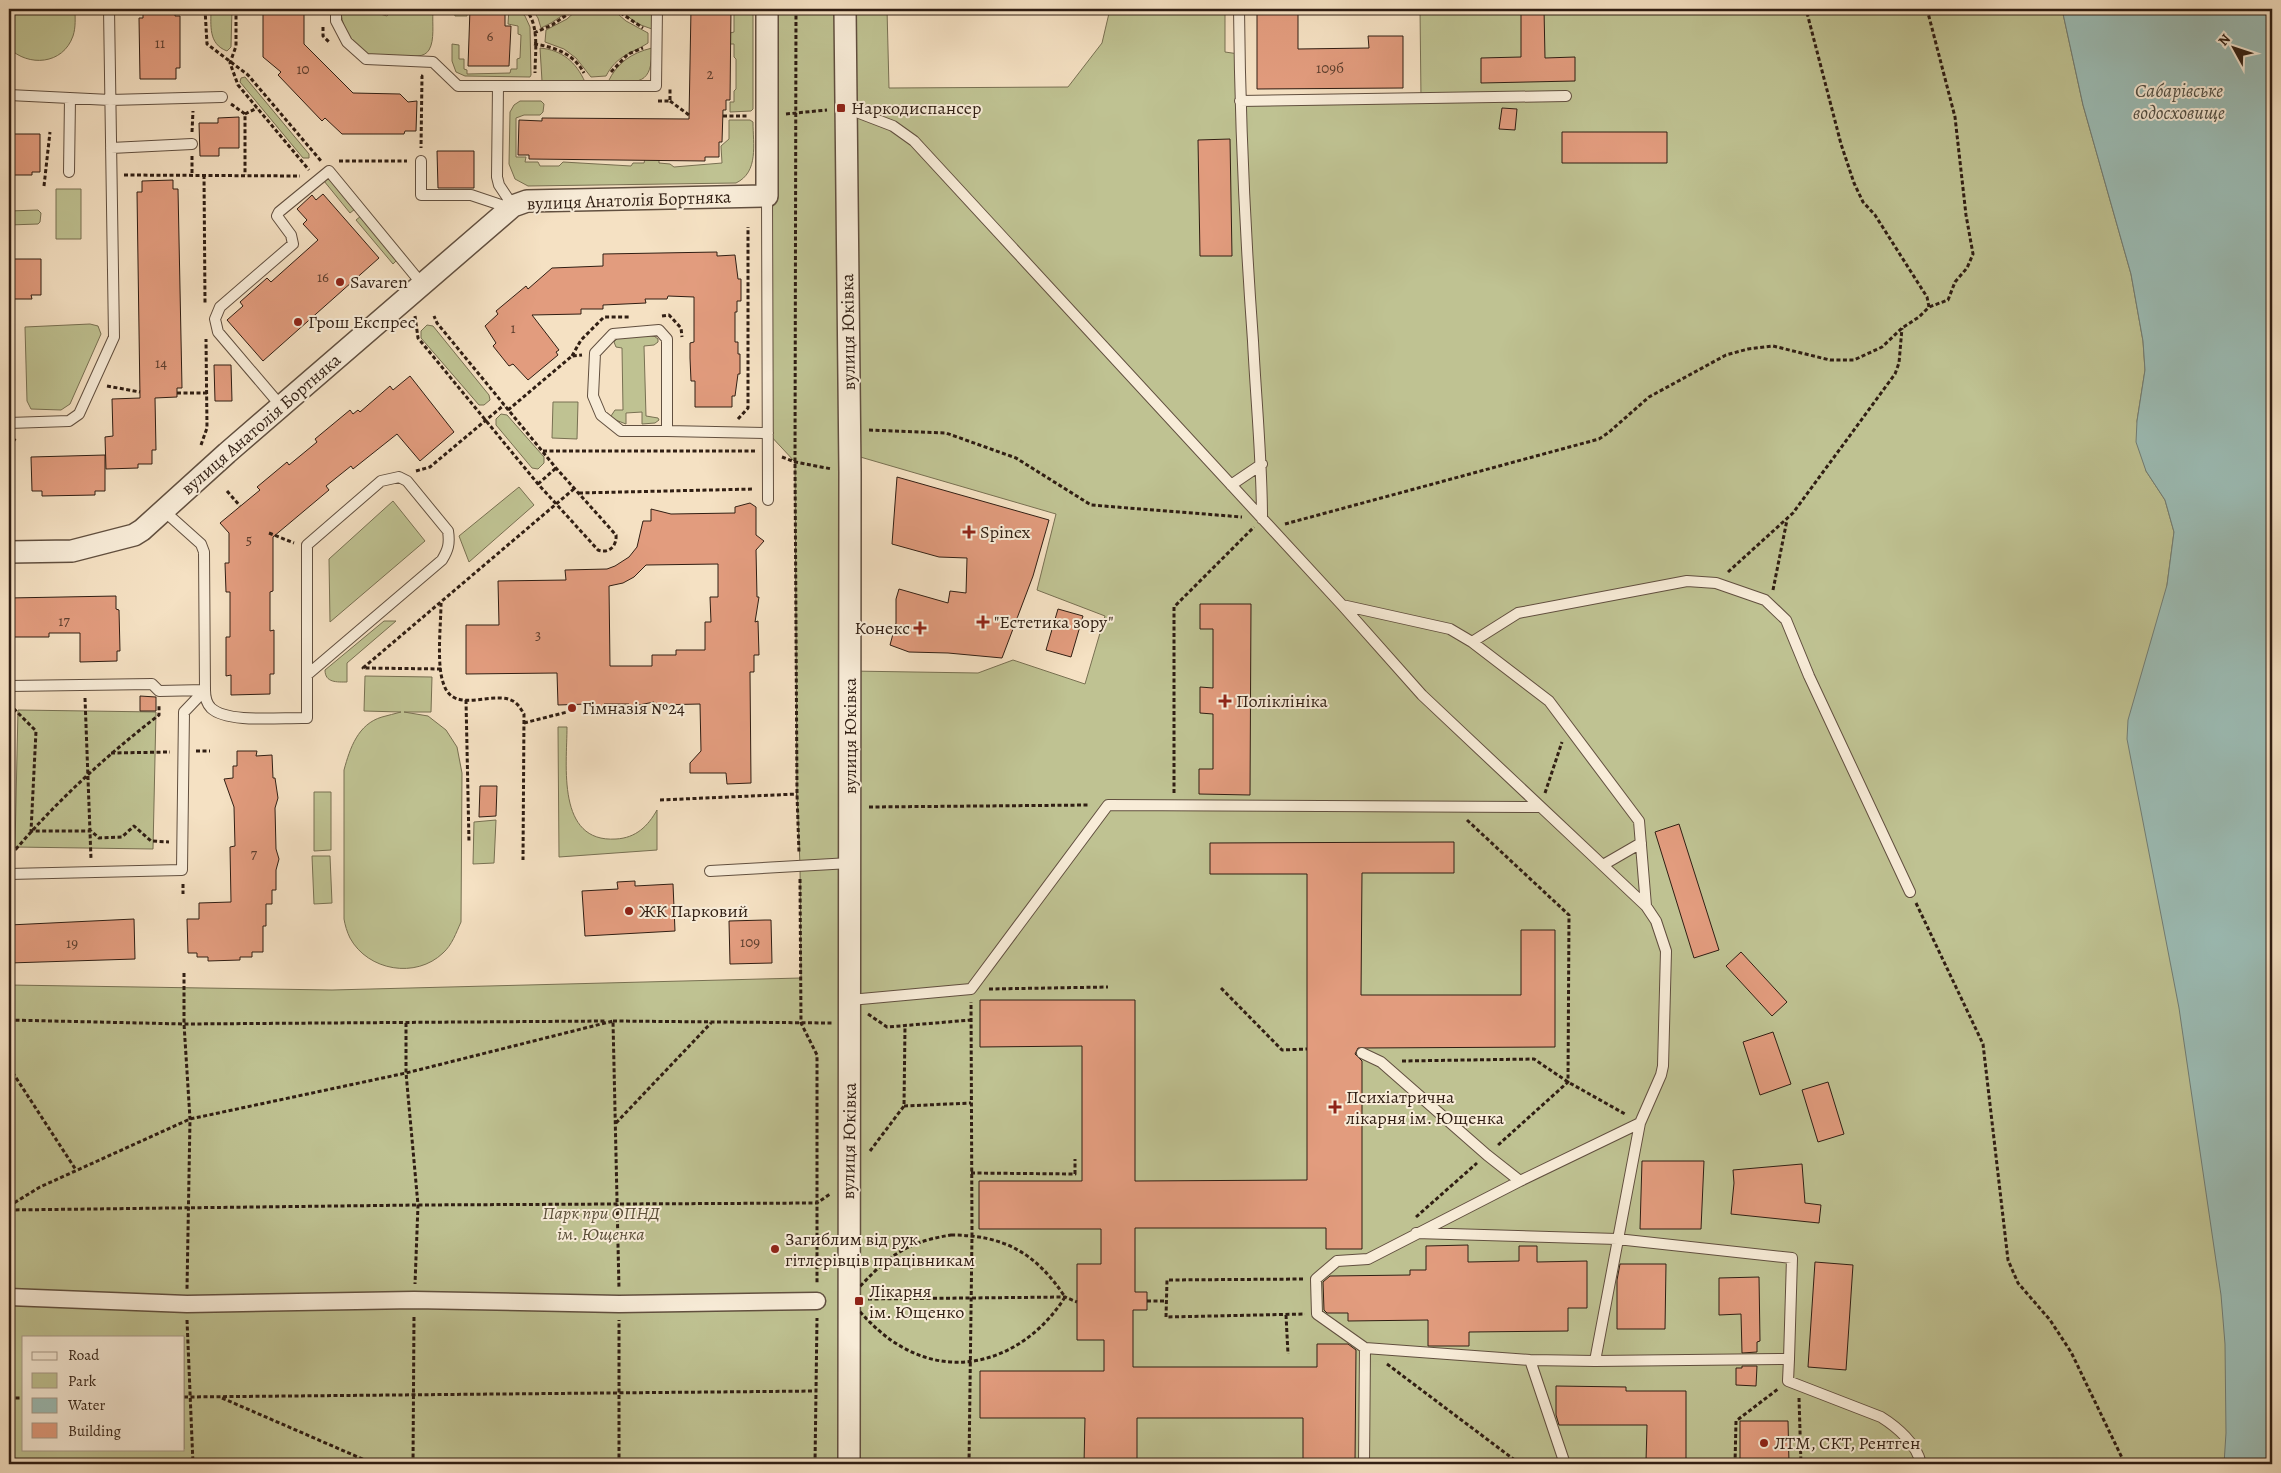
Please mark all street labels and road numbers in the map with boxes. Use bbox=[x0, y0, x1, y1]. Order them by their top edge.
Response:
street label: вулиця Анатолія Бортняка bbox=[526, 184, 732, 216]
street label: вулиця Юківка bbox=[835, 273, 861, 391]
street label: вулиця Анатолія Бортняка bbox=[176, 347, 347, 500]
street label: вулиця Юківка bbox=[838, 677, 862, 794]
street label: вулиця Юківка bbox=[836, 1082, 862, 1200]

